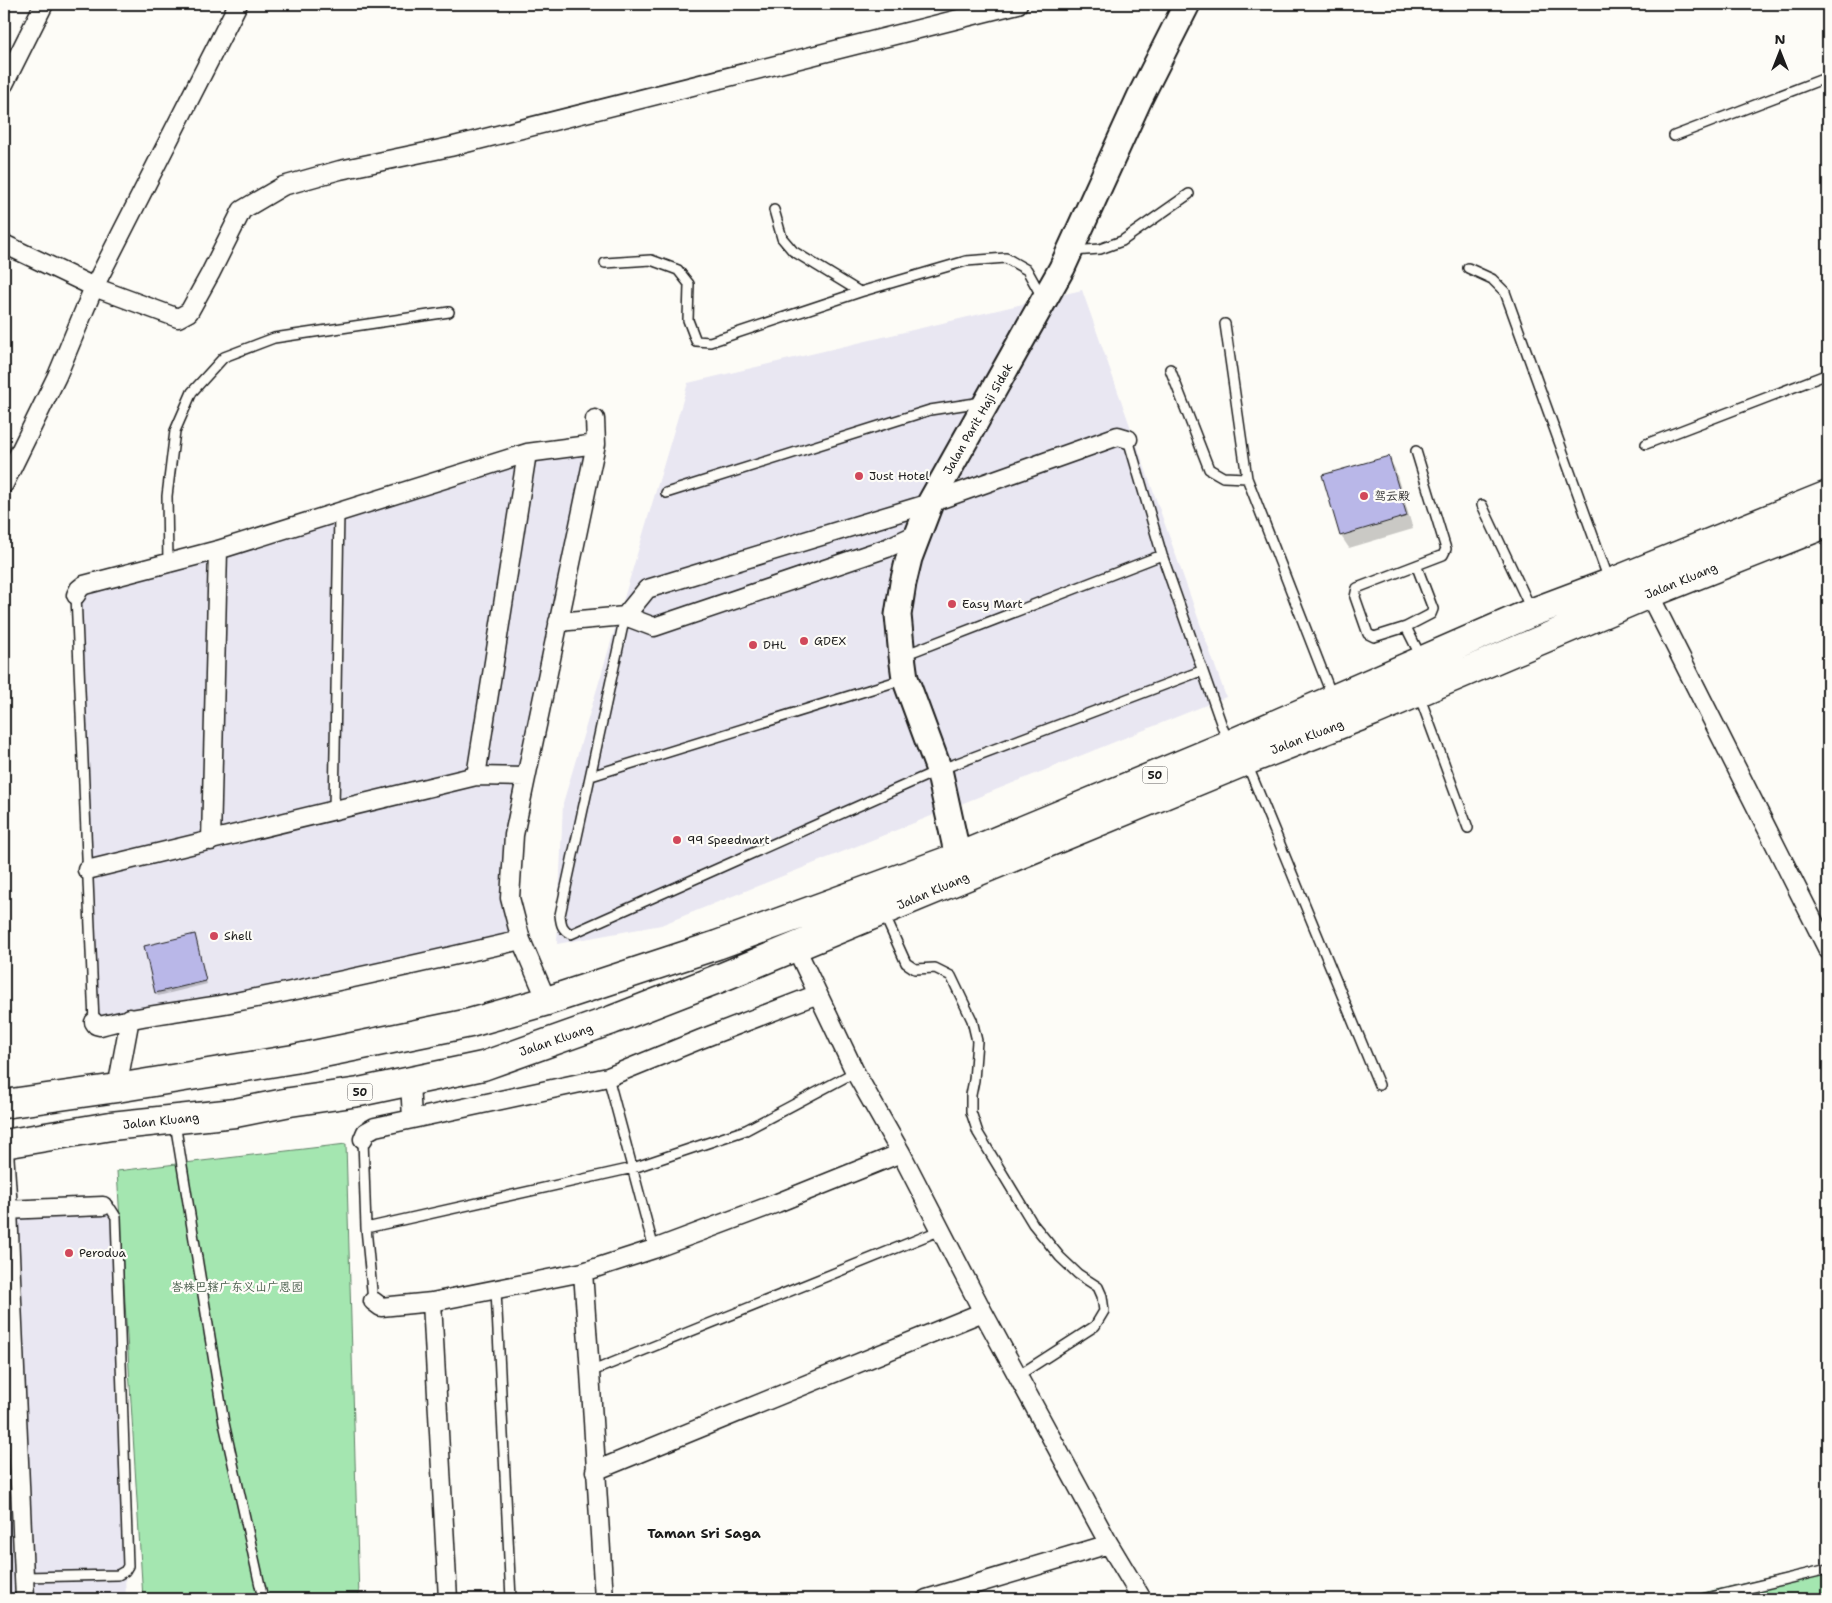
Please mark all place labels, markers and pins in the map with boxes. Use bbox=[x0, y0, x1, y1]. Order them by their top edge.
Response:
place label: Just Hotel bbox=[869, 468, 929, 484]
marker: Just Hotel bbox=[853, 470, 865, 482]
place label: 驾云殿 bbox=[1374, 488, 1410, 504]
marker: 驾云殿 bbox=[1358, 490, 1370, 502]
place label: Easy Mart bbox=[962, 596, 1023, 612]
marker: Easy Mart bbox=[946, 598, 958, 610]
place label: GDEX bbox=[814, 633, 847, 649]
marker: GDEX bbox=[798, 635, 810, 647]
place label: DHL bbox=[763, 637, 787, 653]
marker: DHL bbox=[747, 639, 759, 651]
place label: 99 Speedmart bbox=[687, 832, 770, 848]
marker: 99 Speedmart bbox=[671, 834, 683, 846]
place label: Shell bbox=[224, 928, 252, 944]
marker: Shell bbox=[208, 930, 220, 942]
place label: Perodua bbox=[79, 1245, 127, 1261]
marker: Perodua bbox=[63, 1247, 75, 1259]

